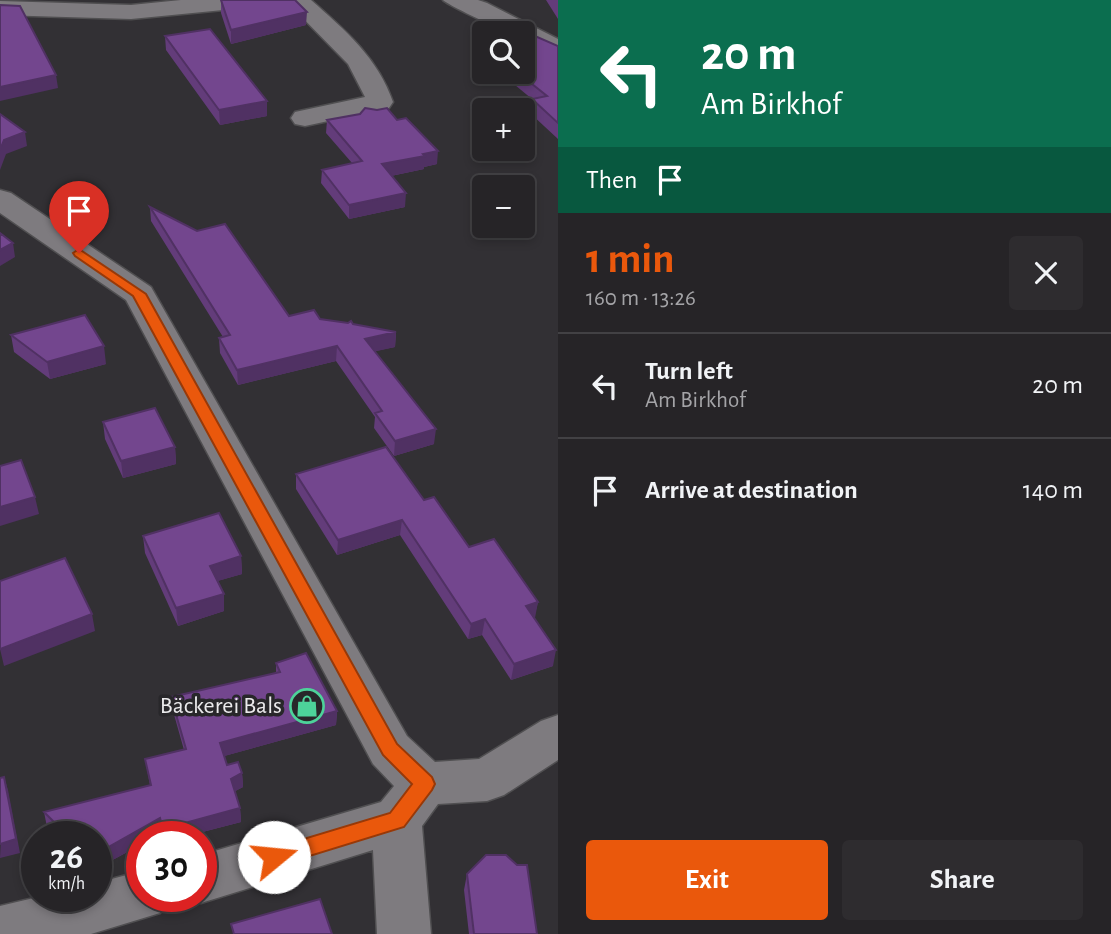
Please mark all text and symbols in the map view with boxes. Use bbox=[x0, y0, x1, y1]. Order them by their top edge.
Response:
map controls bbox=[472, 21, 535, 238]
button: search bbox=[472, 21, 535, 84]
icon: left bbox=[586, 28, 677, 119]
text: 20 m bbox=[701, 30, 797, 79]
text: Am Birkhof bbox=[701, 88, 841, 120]
button: + bbox=[472, 98, 535, 161]
icon: arrive bbox=[651, 161, 689, 199]
text: Then bbox=[586, 167, 637, 193]
button: − bbox=[472, 175, 535, 238]
pin bbox=[49, 181, 109, 253]
icon: arrive bbox=[60, 192, 98, 230]
button: close bbox=[1009, 236, 1083, 310]
text: 1 min bbox=[586, 238, 675, 280]
text: 160 m · 13:26 bbox=[586, 287, 696, 310]
text: Turn left bbox=[645, 358, 733, 384]
icon: left bbox=[586, 367, 624, 405]
text: 20 m bbox=[1032, 372, 1083, 398]
text: Am Birkhof bbox=[645, 389, 746, 412]
icon: arrive bbox=[586, 472, 624, 510]
text: Arrive at destination bbox=[645, 477, 858, 503]
text: 140 m bbox=[1023, 477, 1083, 503]
shop icon: Bäckerei Bals bbox=[288, 687, 326, 725]
place label: Bäckerei Bals bbox=[160, 694, 282, 718]
position arrow bbox=[237, 820, 311, 894]
speed limit sign: 30 bbox=[126, 821, 217, 912]
text: 26 bbox=[50, 840, 83, 875]
button: Exit bbox=[586, 840, 828, 920]
button: Share bbox=[842, 840, 1083, 920]
text: km/h bbox=[48, 875, 85, 893]

